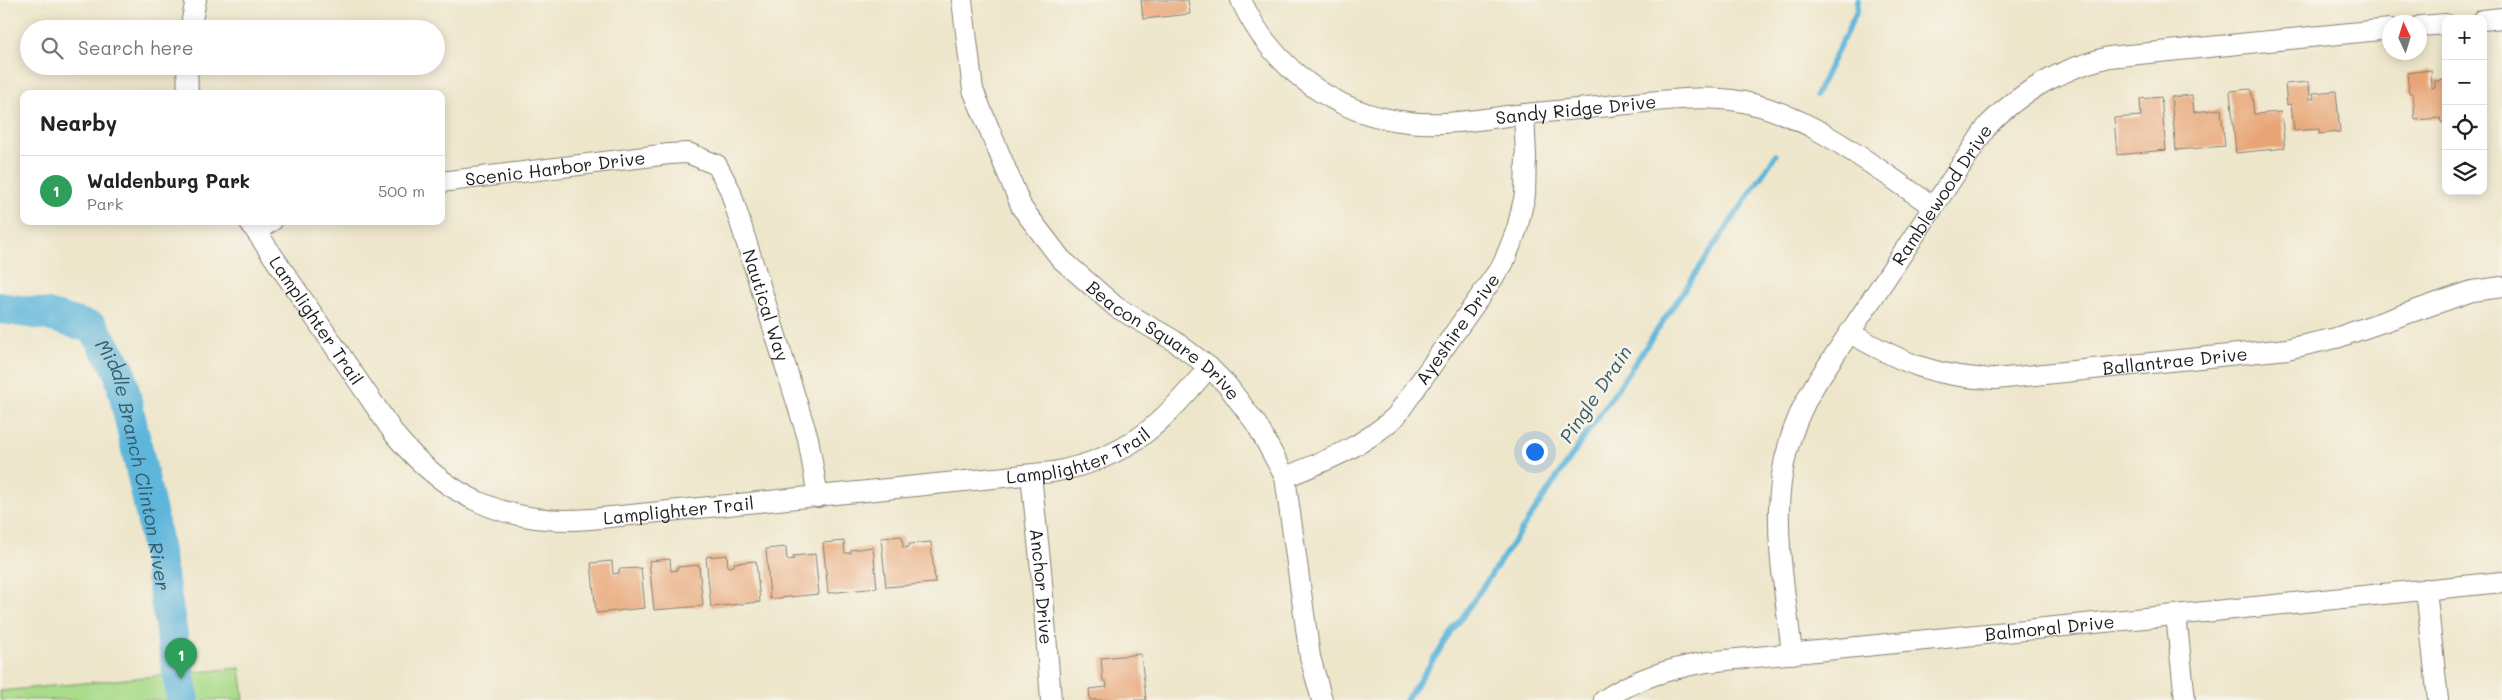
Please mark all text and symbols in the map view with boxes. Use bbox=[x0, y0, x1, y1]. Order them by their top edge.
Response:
north arrow bbox=[2382, 15, 2427, 60]
map controls bbox=[2442, 15, 2487, 195]
button: + bbox=[2442, 15, 2487, 60]
search box bbox=[20, 20, 445, 75]
icon: search bbox=[38, 34, 66, 62]
text: Search here bbox=[78, 35, 194, 60]
button: − bbox=[2442, 60, 2487, 105]
street label: Sandy Ridge Drive bbox=[1494, 89, 1657, 129]
button: locate bbox=[2442, 105, 2487, 150]
text: Nearby bbox=[40, 109, 117, 136]
street label: Ramblewood Drive bbox=[1886, 120, 1997, 270]
street label: Scenic Harbor Drive bbox=[464, 145, 647, 191]
button: layers bbox=[2442, 150, 2487, 195]
text: Waldenburg Park bbox=[87, 168, 250, 193]
text: 1 bbox=[52, 180, 60, 201]
text: 500 m bbox=[378, 180, 425, 201]
text: Park bbox=[87, 193, 123, 214]
street label: Nautical Way bbox=[737, 246, 795, 364]
street label: Lamplighter Trail bbox=[264, 251, 369, 389]
street label: Ayeshire Drive bbox=[1410, 268, 1505, 389]
street label: Beacon Square Drive bbox=[1082, 275, 1246, 405]
water label: Middle Branch Clinton River bbox=[90, 334, 177, 592]
water label: Pingle Drain bbox=[1553, 340, 1637, 448]
street label: Ballantrae Drive bbox=[2101, 341, 2249, 380]
street label: Lamplighter Trail bbox=[1005, 422, 1155, 489]
your location bbox=[1522, 439, 1548, 465]
street label: Lamplighter Trail bbox=[602, 491, 755, 530]
street label: Anchor Drive bbox=[1025, 527, 1059, 645]
street label: Balmoral Drive bbox=[1984, 609, 2116, 646]
pin: 1 bbox=[165, 638, 197, 679]

